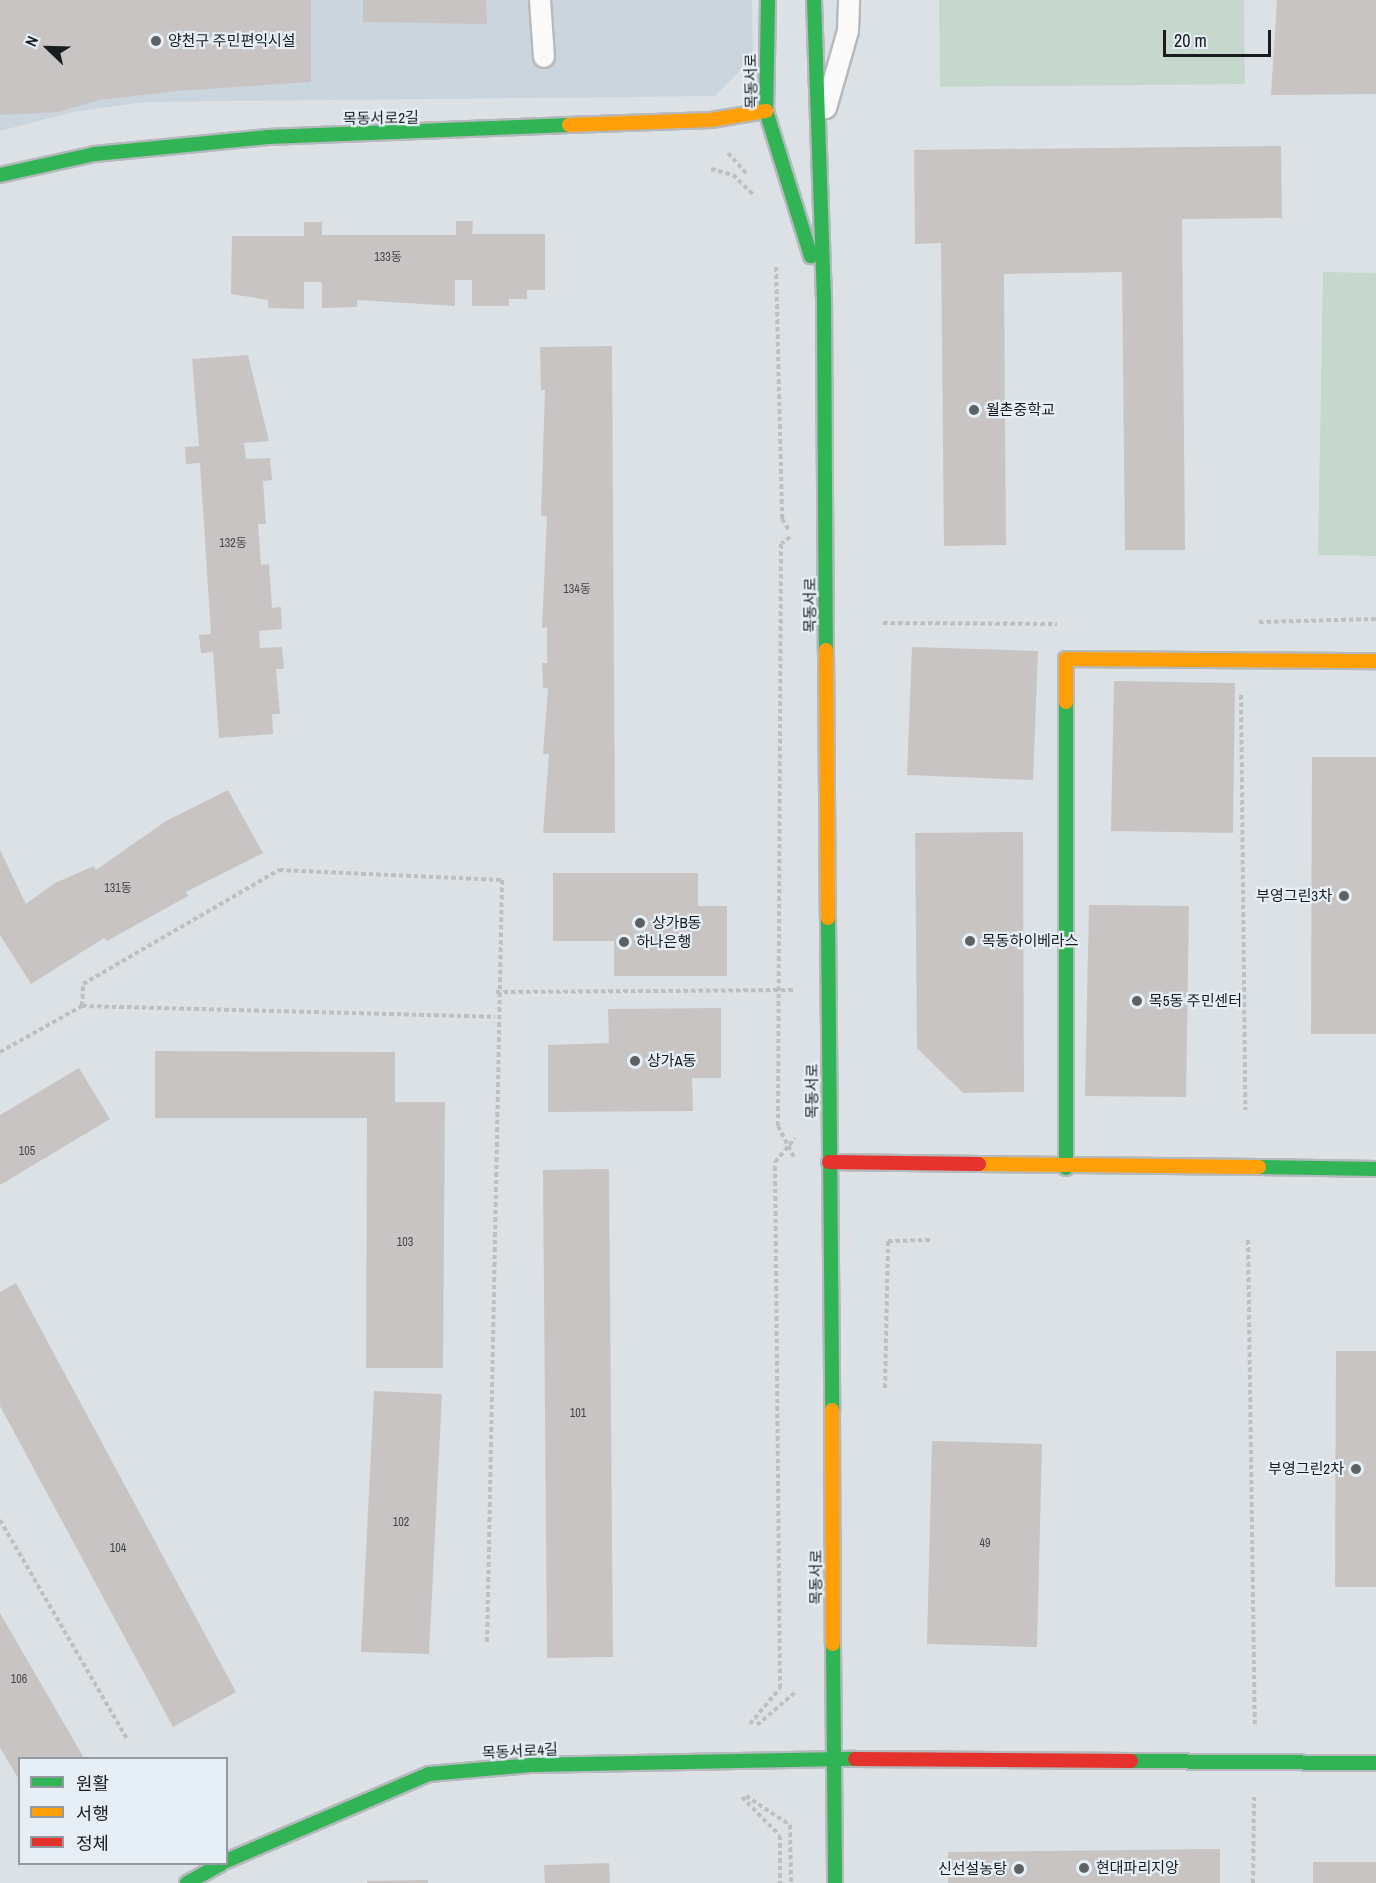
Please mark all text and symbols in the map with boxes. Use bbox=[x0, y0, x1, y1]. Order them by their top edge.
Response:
north arrow bbox=[18, 18, 78, 78]
scale bar bbox=[1166, 18, 1274, 56]
text: 20 m bbox=[1174, 28, 1207, 53]
text: N bbox=[19, 32, 43, 50]
place label: 양천구 주민편익시설 bbox=[168, 32, 296, 50]
marker: 양천구 주민편익시설 bbox=[149, 34, 163, 48]
street label: 목동서로 bbox=[742, 53, 760, 109]
street label: 목동서로2길 bbox=[343, 108, 419, 128]
house number: 133동 bbox=[374, 251, 402, 265]
place label: 월촌중학교 bbox=[986, 401, 1055, 419]
marker: 월촌중학교 bbox=[967, 403, 981, 417]
house number: 132동 bbox=[219, 537, 247, 551]
street label: 목동서로 bbox=[801, 577, 819, 633]
house number: 134동 bbox=[563, 583, 591, 597]
house number: 131동 bbox=[104, 882, 132, 896]
place label: 부영그린3차 bbox=[1256, 887, 1332, 905]
marker: 부영그린3차 bbox=[1337, 889, 1351, 903]
place label: 상가B동 bbox=[652, 914, 702, 932]
marker: 상가B동 bbox=[633, 916, 647, 930]
place label: 목동하이베라스 bbox=[982, 932, 1079, 950]
place label: 하나은행 bbox=[636, 933, 691, 951]
marker: 목동하이베라스 bbox=[963, 934, 977, 948]
marker: 하나은행 bbox=[617, 935, 631, 949]
place label: 목5동 주민센터 bbox=[1149, 992, 1242, 1010]
marker: 목5동 주민센터 bbox=[1130, 994, 1144, 1008]
place label: 상가A동 bbox=[647, 1052, 697, 1070]
marker: 상가A동 bbox=[628, 1054, 642, 1068]
street label: 목동서로 bbox=[803, 1063, 821, 1119]
house number: 105 bbox=[19, 1145, 35, 1159]
house number: 103 bbox=[397, 1236, 413, 1250]
house number: 101 bbox=[570, 1407, 586, 1421]
place label: 부영그린2차 bbox=[1268, 1460, 1344, 1478]
marker: 부영그린2차 bbox=[1349, 1462, 1363, 1476]
house number: 102 bbox=[393, 1516, 409, 1530]
house number: 49 bbox=[980, 1537, 990, 1551]
house number: 104 bbox=[110, 1542, 126, 1556]
street label: 목동서로 bbox=[807, 1549, 825, 1605]
house number: 106 bbox=[11, 1673, 27, 1687]
street label: 목동서로4길 bbox=[482, 1740, 558, 1762]
legend bbox=[18, 1757, 228, 1865]
text: 원활 bbox=[76, 1771, 109, 1796]
text: 서행 bbox=[76, 1801, 109, 1826]
text: 정체 bbox=[76, 1831, 109, 1856]
place label: 현대파리지앙 bbox=[1096, 1859, 1179, 1877]
place label: 신선설농탕 bbox=[938, 1860, 1007, 1878]
marker: 현대파리지앙 bbox=[1077, 1861, 1091, 1875]
marker: 신선설농탕 bbox=[1012, 1862, 1026, 1876]

